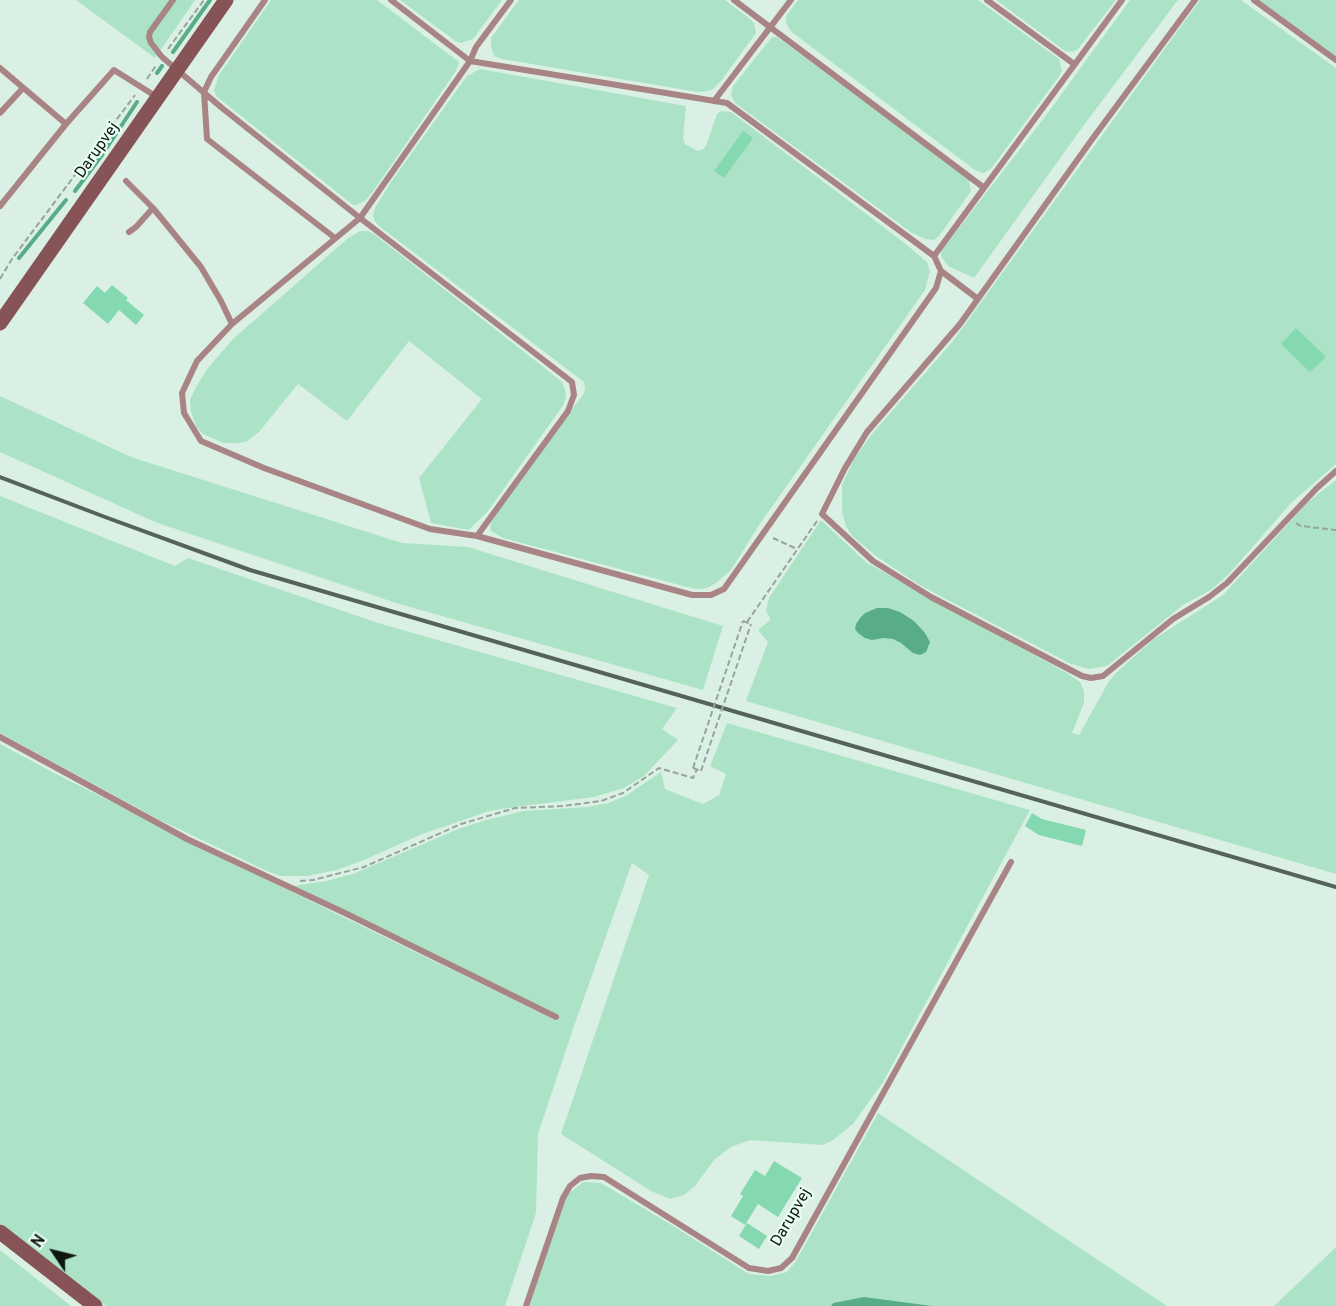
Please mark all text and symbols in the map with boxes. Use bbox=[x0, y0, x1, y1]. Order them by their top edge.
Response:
street label: Darupvej bbox=[72, 119, 124, 183]
street label: Darupvej bbox=[768, 1185, 816, 1251]
north arrow bbox=[24, 1222, 84, 1282]
text: N bbox=[28, 1231, 51, 1252]

